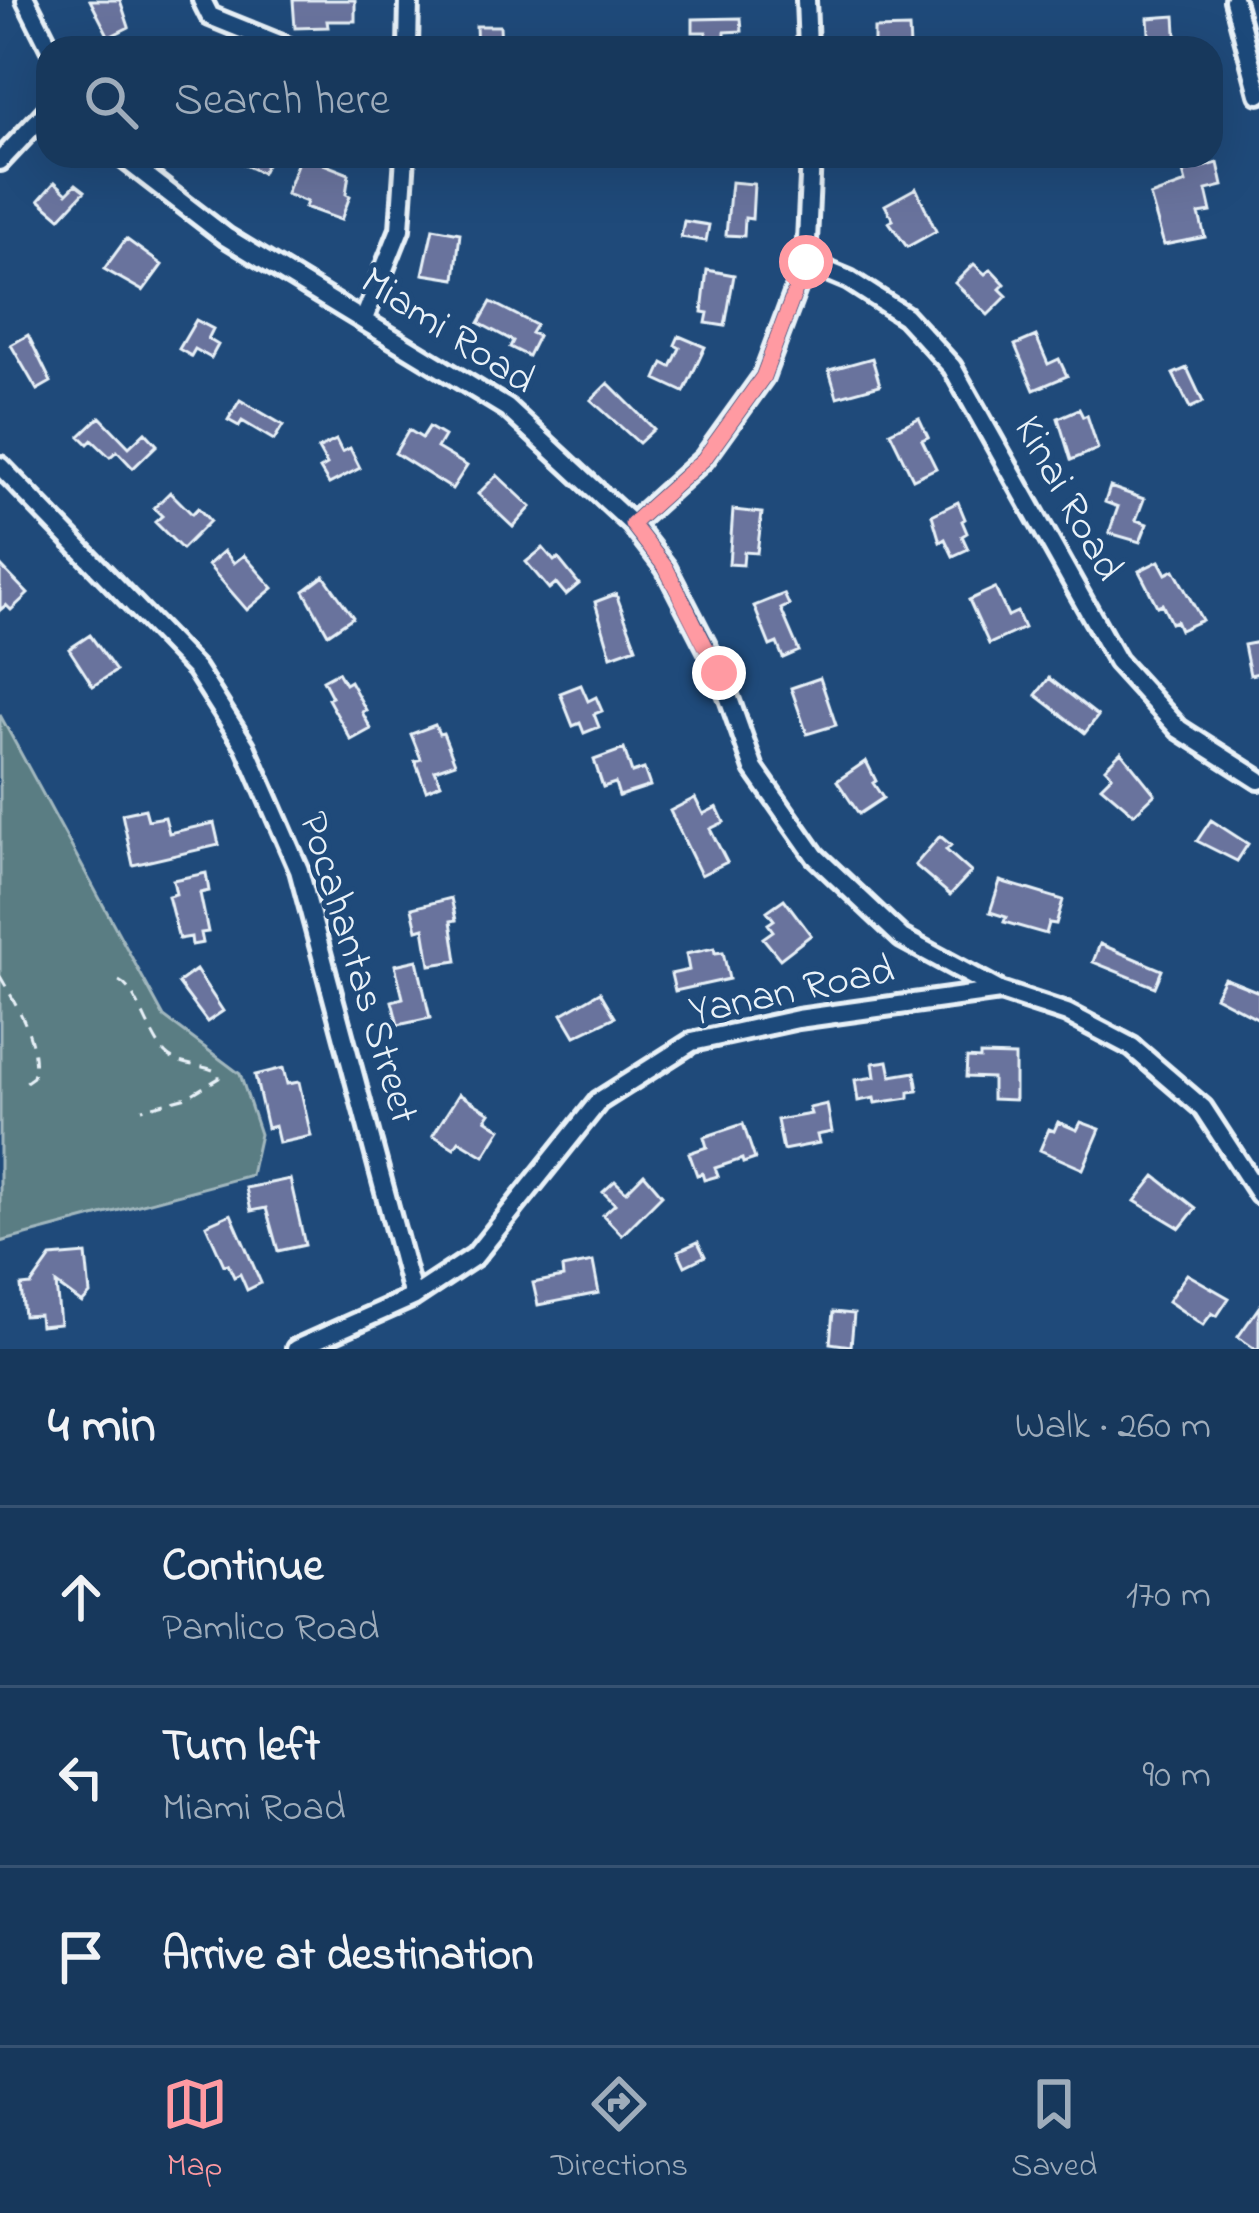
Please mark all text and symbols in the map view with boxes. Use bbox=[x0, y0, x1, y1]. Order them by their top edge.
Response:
search box bbox=[36, 36, 1223, 168]
icon: search bbox=[78, 69, 144, 135]
text: Search here bbox=[174, 69, 390, 135]
route start bbox=[779, 235, 833, 289]
street label: Miami Road bbox=[347, 253, 547, 411]
street label: Kinai Road bbox=[997, 405, 1137, 593]
route end bbox=[692, 646, 746, 700]
street label: Pocahantas Street bbox=[281, 805, 433, 1131]
street label: Yanan Road bbox=[684, 941, 900, 1043]
text: 4 min bbox=[48, 1390, 156, 1465]
text: Walk · 260 m bbox=[1015, 1399, 1211, 1456]
text: Continue bbox=[162, 1535, 323, 1601]
icon: ahead bbox=[48, 1564, 114, 1630]
text: 170 m bbox=[1126, 1568, 1211, 1625]
text: Pamlico Road bbox=[162, 1601, 379, 1658]
text: Turn left bbox=[162, 1715, 320, 1781]
icon: left bbox=[48, 1744, 114, 1810]
text: 90 m bbox=[1142, 1748, 1211, 1805]
text: Miami Road bbox=[162, 1781, 346, 1838]
icon: arrive bbox=[48, 1924, 114, 1990]
text: Arrive at destination bbox=[162, 1924, 533, 1990]
tab: Map bbox=[162, 2071, 228, 2191]
tab: Directions bbox=[551, 2071, 688, 2191]
tab: Saved bbox=[1011, 2071, 1097, 2191]

